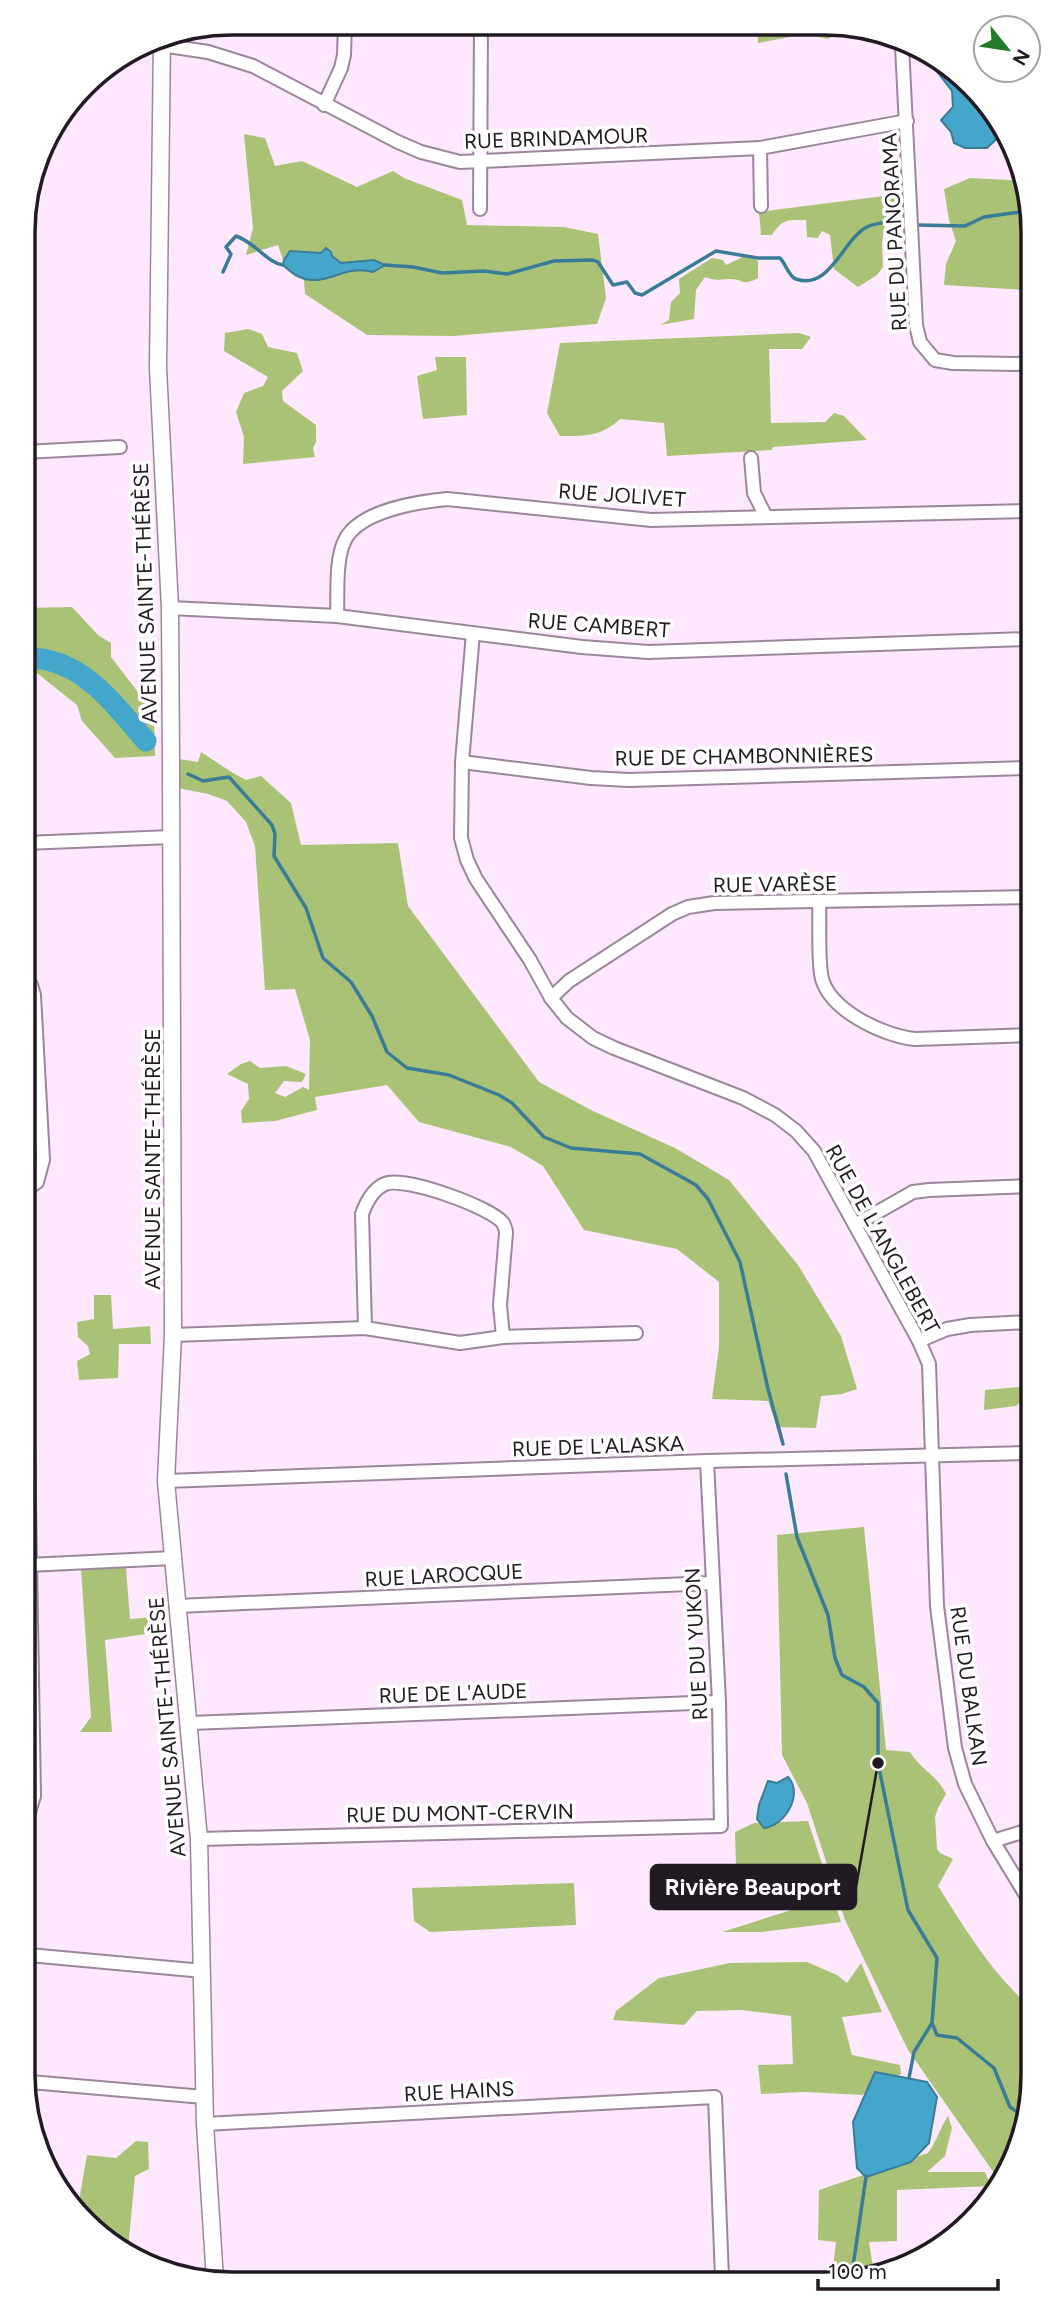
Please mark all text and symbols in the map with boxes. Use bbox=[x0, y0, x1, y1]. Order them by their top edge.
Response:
north arrow bbox=[972, 14, 1042, 84]
text: N bbox=[1008, 45, 1035, 69]
street label: RUE BRINDAMOUR bbox=[463, 122, 649, 154]
street label: RUE DU PANORAMA bbox=[876, 132, 912, 332]
street label: AVENUE SAINTE-THÉRÈSE bbox=[128, 462, 162, 724]
street label: RUE JOLIVET bbox=[557, 478, 687, 512]
street label: RUE CAMBERT bbox=[527, 608, 671, 642]
street label: RUE DE CHAMBONNIÈRES bbox=[614, 741, 874, 771]
street label: RUE VARÈSE bbox=[713, 870, 837, 898]
street label: AVENUE SAINTE-THÉRÈSE bbox=[140, 1028, 165, 1290]
street label: RUE DE L'ANGLEBERT bbox=[821, 1140, 946, 1338]
street label: RUE DE L'ALASKA bbox=[512, 1431, 684, 1461]
street label: RUE LAROCQUE bbox=[364, 1558, 524, 1592]
street label: RUE DU YUKON bbox=[680, 1567, 712, 1721]
street label: AVENUE SAINTE-THÉRÈSE bbox=[143, 1596, 191, 1858]
street label: RUE DU BALKAN bbox=[945, 1604, 993, 1768]
street label: RUE DE L'AUDE bbox=[378, 1678, 528, 1708]
street label: RUE DU MONT-CERVIN bbox=[346, 1799, 574, 1827]
callout: Rivière Beauport bbox=[651, 1865, 856, 1909]
text: Rivière Beauport bbox=[665, 1873, 841, 1901]
street label: RUE HAINS bbox=[403, 2076, 515, 2106]
scale bar bbox=[818, 2248, 998, 2292]
text: 100 m bbox=[828, 2259, 887, 2284]

